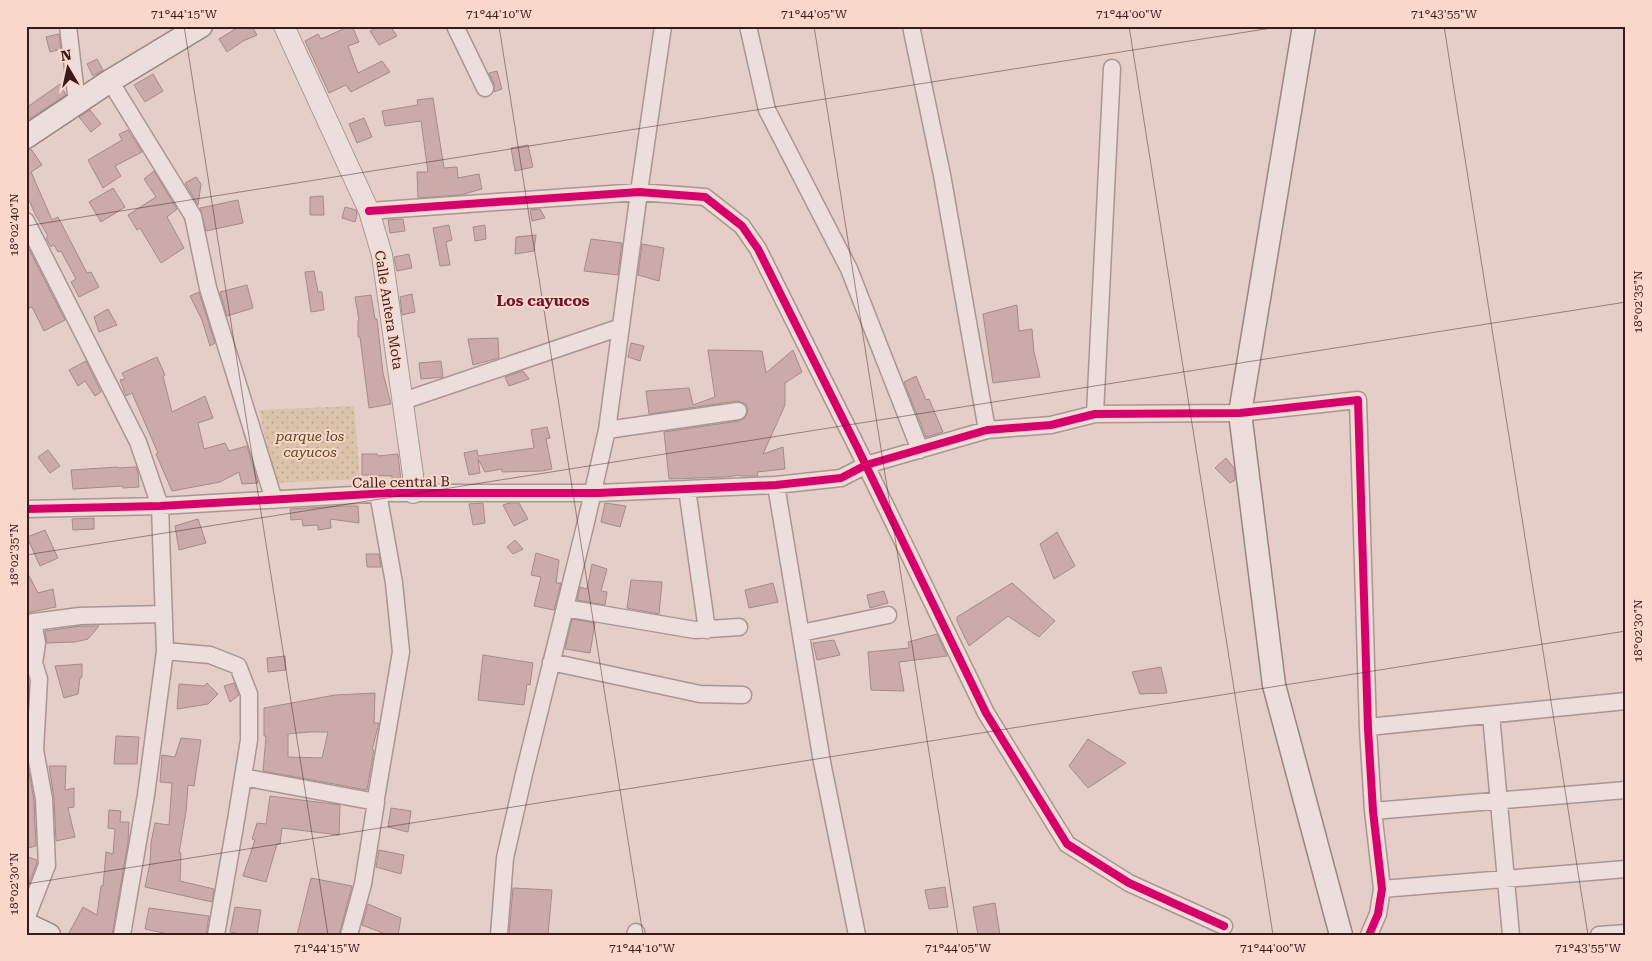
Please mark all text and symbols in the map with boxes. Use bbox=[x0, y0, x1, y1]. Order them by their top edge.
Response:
text: 71°44'15"W bbox=[151, 7, 218, 21]
text: 71°44'10"W bbox=[466, 7, 533, 21]
text: 71°44'05"W bbox=[781, 7, 848, 21]
text: 71°44'00"W bbox=[1096, 7, 1163, 21]
text: 71°43'55"W bbox=[1411, 7, 1478, 21]
north arrow bbox=[42, 42, 92, 92]
text: N bbox=[59, 46, 73, 64]
text: 18°02'40"N bbox=[7, 193, 21, 257]
street label: Calle Antera Mota bbox=[372, 249, 406, 371]
text: 18°02'35"N bbox=[1631, 270, 1645, 334]
district label: Los cayucos bbox=[496, 292, 590, 310]
park label: parque los cayucos bbox=[275, 428, 345, 460]
street label: Calle central B bbox=[352, 473, 450, 491]
text: 18°02'35"N bbox=[7, 523, 21, 587]
text: 18°02'30"N bbox=[1631, 599, 1645, 663]
text: 18°02'30"N bbox=[7, 852, 21, 916]
text: 71°44'15"W bbox=[294, 941, 361, 955]
text: 71°44'10"W bbox=[609, 941, 676, 955]
text: 71°44'05"W bbox=[925, 941, 992, 955]
text: 71°44'00"W bbox=[1240, 941, 1307, 955]
text: 71°43'55"W bbox=[1555, 941, 1622, 955]

